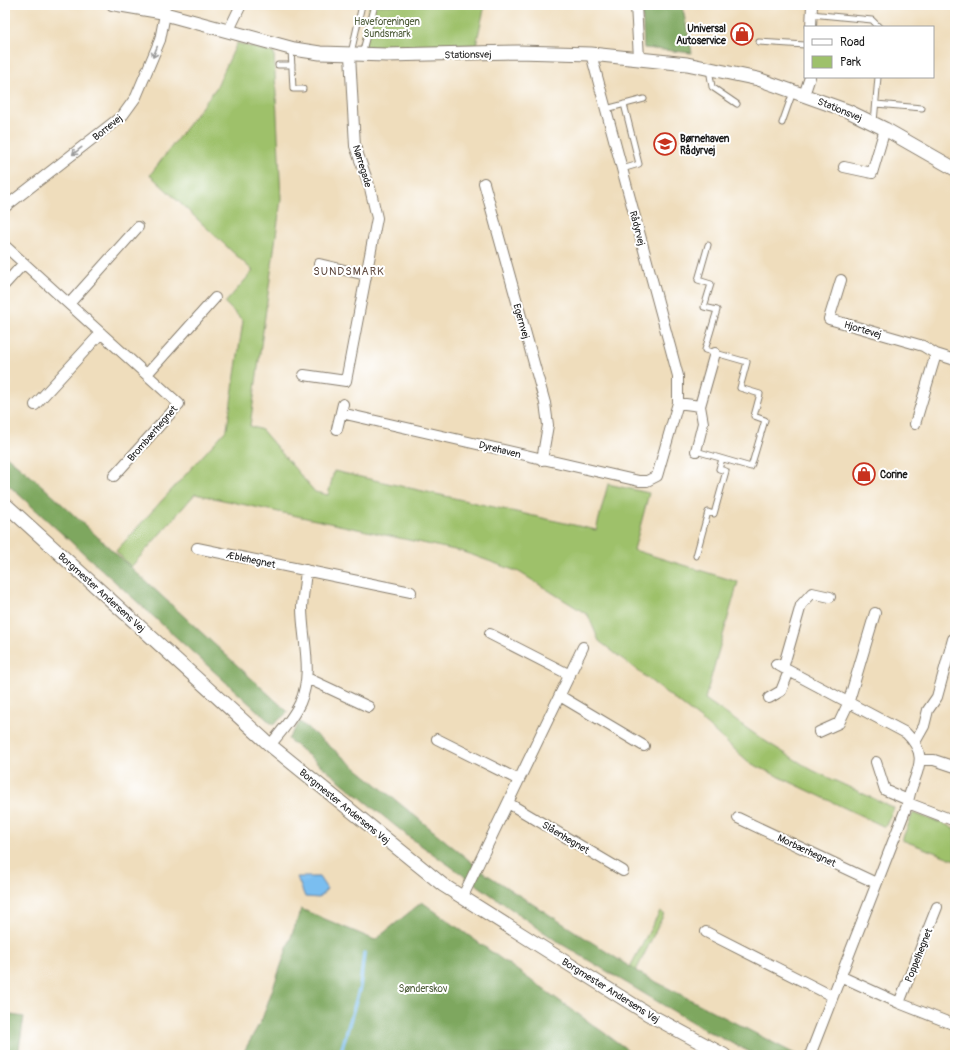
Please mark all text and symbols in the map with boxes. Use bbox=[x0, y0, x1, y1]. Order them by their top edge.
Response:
park label: Haveforeningen Sundsmark bbox=[354, 16, 420, 40]
shop icon: Universal Autoservice bbox=[729, 21, 755, 47]
place label: Universal Autoservice bbox=[676, 23, 727, 47]
legend bbox=[804, 26, 934, 78]
text: Road bbox=[840, 35, 865, 50]
one-way arrow bbox=[151, 45, 158, 57]
street label: Stationsvej bbox=[444, 49, 492, 61]
text: Park bbox=[840, 55, 861, 70]
street label: Stationsvej bbox=[816, 96, 864, 124]
street label: Borrevej bbox=[90, 112, 125, 143]
school or university icon: Børnehaven Rådyrvej bbox=[652, 131, 678, 157]
place label: Børnehaven Rådyrvej bbox=[680, 133, 730, 157]
street label: Nørregade bbox=[350, 144, 374, 189]
one-way arrow bbox=[72, 147, 83, 156]
street label: Rådyrvej bbox=[627, 209, 648, 247]
district label: SUNDSMARK bbox=[313, 265, 385, 278]
street label: Egernvej bbox=[510, 302, 532, 340]
street label: Hjortevej bbox=[843, 319, 883, 341]
street label: Brombærhegnet bbox=[125, 403, 181, 464]
street label: Dyrehaven bbox=[477, 439, 522, 461]
shop icon: Corine bbox=[851, 461, 877, 487]
place label: Corine bbox=[880, 469, 908, 481]
street label: Æblehegnet bbox=[225, 549, 278, 571]
street label: Borgmester Andersens Vej bbox=[55, 551, 147, 635]
street label: Borgmester Andersens Vej bbox=[297, 767, 392, 847]
street label: Slåenhegnet bbox=[540, 818, 593, 857]
street label: Morbærhegnet bbox=[776, 832, 839, 870]
street label: Poppelhegnet bbox=[903, 926, 936, 984]
street label: Borgmester Andersens Vej bbox=[559, 956, 661, 1026]
park label: Sønderskov bbox=[399, 983, 448, 995]

